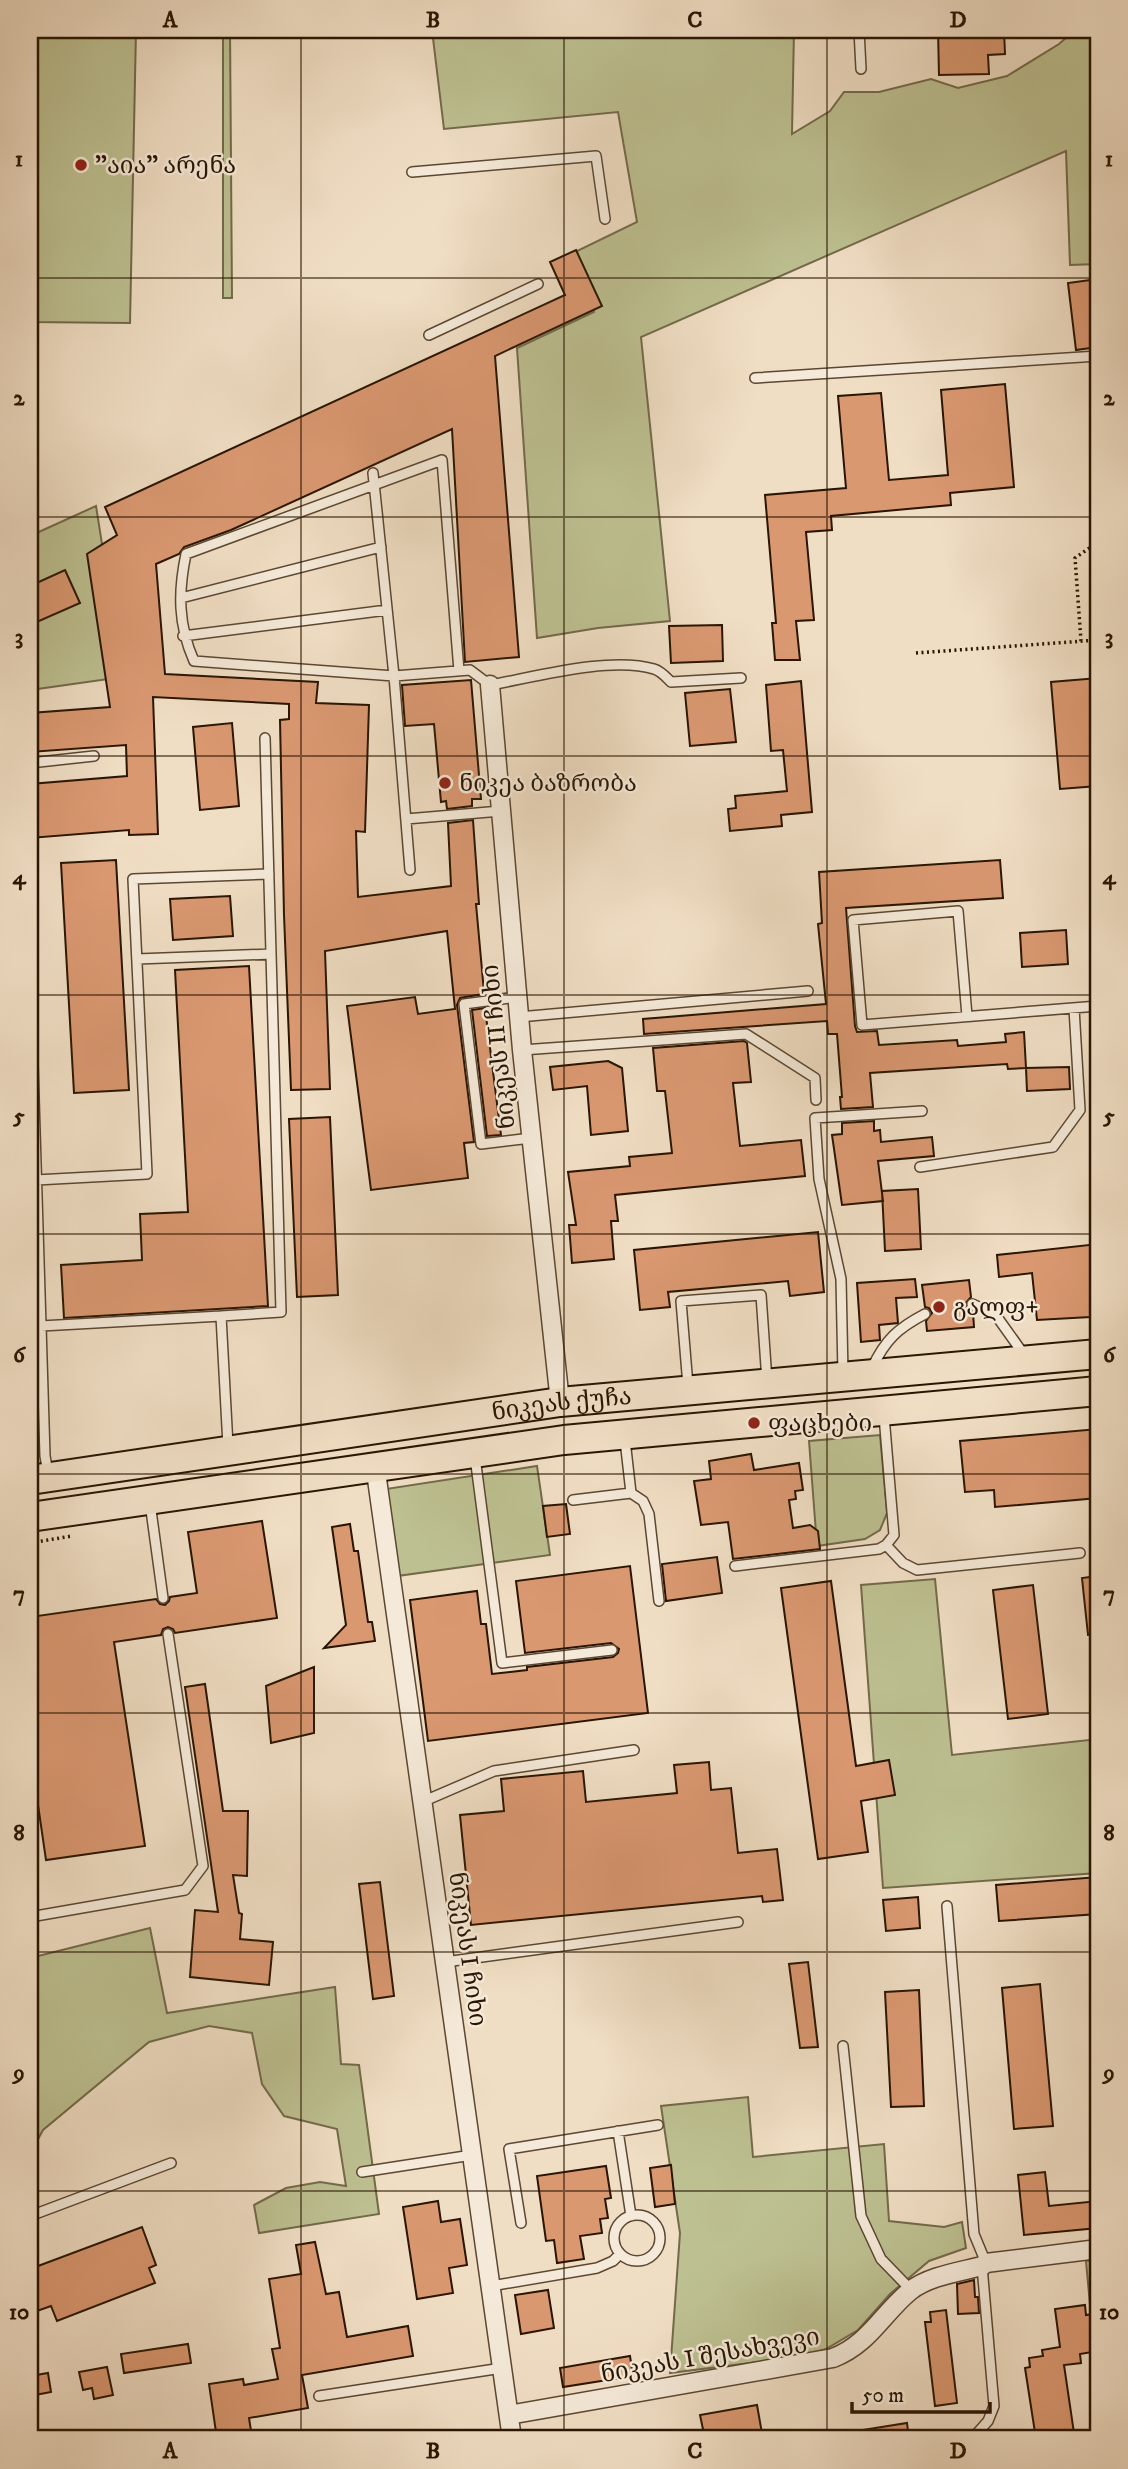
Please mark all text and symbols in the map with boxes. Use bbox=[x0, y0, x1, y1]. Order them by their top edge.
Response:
text: A bbox=[162, 6, 179, 35]
text: B bbox=[426, 6, 440, 35]
text: C bbox=[687, 6, 703, 35]
text: D bbox=[949, 6, 967, 35]
text: 1 bbox=[15, 145, 23, 174]
text: 1 bbox=[1105, 145, 1113, 174]
place label: "აია" არენა bbox=[95, 151, 236, 181]
marker: "აია" არენა bbox=[73, 157, 89, 173]
text: 2 bbox=[13, 384, 25, 413]
text: 2 bbox=[1103, 384, 1115, 413]
text: 3 bbox=[15, 623, 23, 652]
text: 3 bbox=[1105, 623, 1113, 652]
place label: ნიკეა ბაზრობა bbox=[459, 769, 637, 799]
marker: ნიკეა ბაზრობა bbox=[437, 775, 453, 791]
text: 4 bbox=[12, 863, 27, 892]
text: 4 bbox=[1102, 863, 1117, 892]
street label: ნიკეას II ჩიხი bbox=[475, 963, 523, 1131]
text: 5 bbox=[12, 1102, 25, 1131]
text: 5 bbox=[1102, 1102, 1115, 1131]
place label: გალფ+ bbox=[953, 1293, 1039, 1323]
marker: გალფ+ bbox=[931, 1299, 947, 1315]
text: 6 bbox=[13, 1341, 27, 1370]
text: 6 bbox=[1103, 1341, 1117, 1370]
street label: ნიკეას ქუჩა bbox=[490, 1382, 633, 1428]
place label: ფაცხები bbox=[768, 1409, 872, 1439]
marker: ფაცხები bbox=[746, 1415, 762, 1431]
text: 7 bbox=[13, 1580, 25, 1609]
text: 7 bbox=[1103, 1580, 1115, 1609]
text: 8 bbox=[13, 1819, 25, 1848]
text: 8 bbox=[1103, 1819, 1115, 1848]
street label: ნიკეას I ჩიხი bbox=[441, 1870, 493, 2028]
text: 9 bbox=[11, 2059, 25, 2088]
text: 9 bbox=[1101, 2059, 1115, 2088]
text: 10 bbox=[9, 2298, 29, 2327]
text: 10 bbox=[1099, 2298, 1119, 2327]
street label: ნიკეას I შესახვევი bbox=[598, 2322, 822, 2390]
scale bar bbox=[852, 2371, 990, 2415]
text: 50 m bbox=[862, 2383, 904, 2409]
text: A bbox=[162, 2437, 179, 2466]
text: B bbox=[426, 2437, 440, 2466]
text: C bbox=[687, 2437, 703, 2466]
text: D bbox=[949, 2437, 967, 2466]

